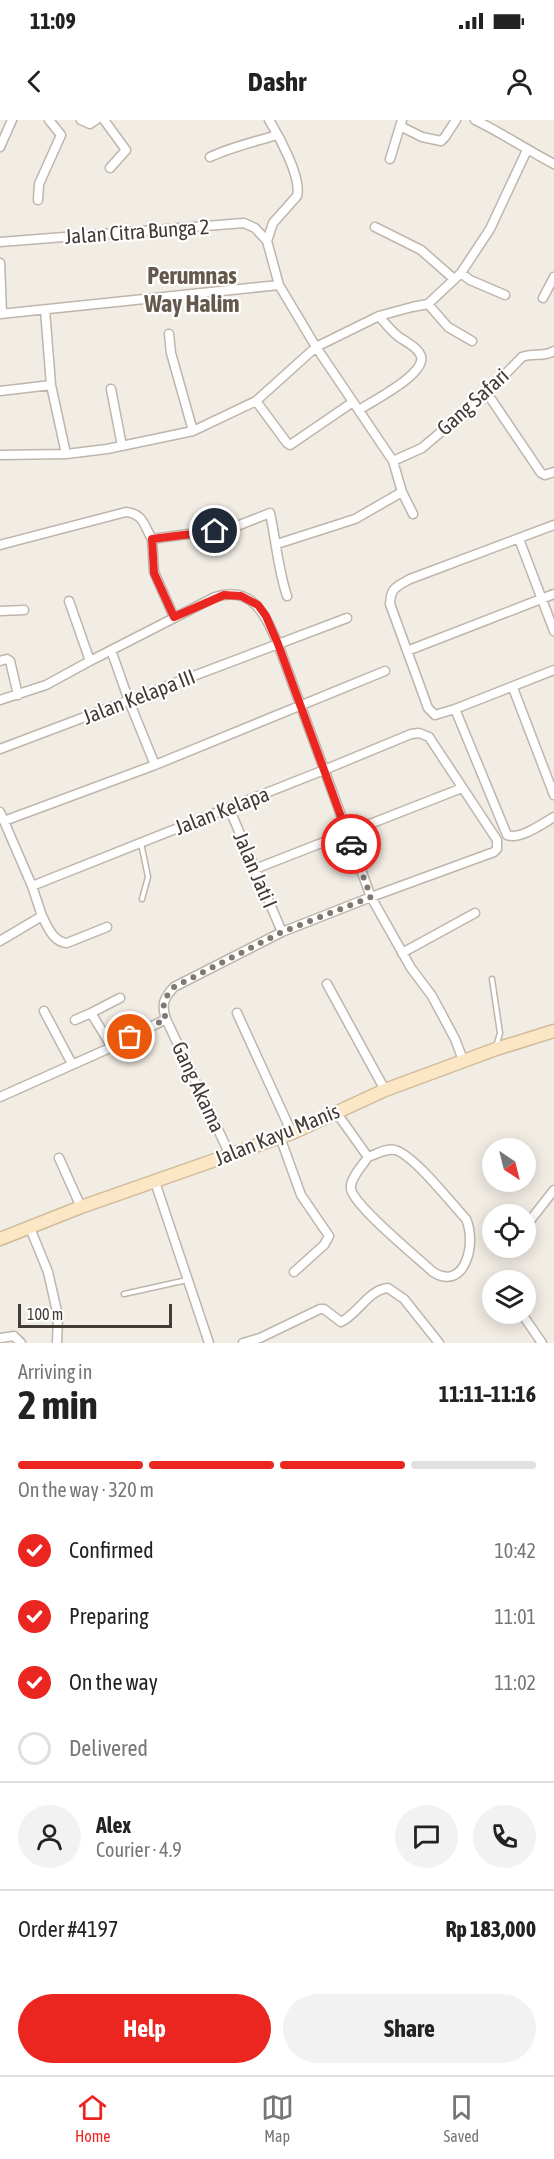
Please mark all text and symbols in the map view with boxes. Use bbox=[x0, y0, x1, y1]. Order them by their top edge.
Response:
text: 11:09 bbox=[30, 8, 76, 34]
icon: back bbox=[18, 65, 51, 98]
icon: person bbox=[503, 65, 536, 98]
text: Dashr bbox=[248, 66, 306, 97]
street label: Jalan Citra Bunga 2 bbox=[64, 214, 210, 248]
district label: Perumnas Way Halim bbox=[143, 262, 240, 317]
street label: Gang Safari bbox=[432, 363, 513, 440]
pin bbox=[189, 505, 240, 556]
icon: home bbox=[198, 514, 231, 547]
street label: Jalan Kelapa III bbox=[79, 664, 198, 728]
street label: Jalan Kelapa bbox=[171, 781, 272, 839]
courier bbox=[321, 814, 381, 874]
street label: Jalan Jati I bbox=[229, 828, 283, 911]
icon: car bbox=[335, 828, 368, 861]
pin bbox=[104, 1011, 155, 1062]
icon: bag bbox=[113, 1020, 146, 1053]
street label: Gang Akama bbox=[167, 1037, 230, 1136]
street label: Jalan Kayu Manis bbox=[211, 1098, 343, 1170]
north arrow bbox=[482, 1138, 536, 1192]
map controls bbox=[482, 1138, 536, 1324]
button: locate bbox=[482, 1204, 536, 1258]
button: layers bbox=[482, 1270, 536, 1324]
scale bar bbox=[18, 1301, 172, 1328]
text: 100 m bbox=[27, 1305, 63, 1323]
text: Arriving in bbox=[18, 1360, 92, 1383]
text: 11:11–11:16 bbox=[439, 1381, 536, 1407]
text: 2 min bbox=[18, 1383, 98, 1427]
text: On the way · 320 m bbox=[18, 1478, 154, 1501]
icon: check bbox=[18, 1534, 51, 1567]
text: Confirmed bbox=[69, 1537, 154, 1563]
text: 10:42 bbox=[494, 1539, 536, 1562]
icon: check bbox=[18, 1600, 51, 1633]
text: Preparing bbox=[69, 1603, 149, 1629]
text: 11:01 bbox=[494, 1605, 536, 1628]
icon: check bbox=[18, 1666, 51, 1699]
text: On the way bbox=[69, 1669, 158, 1695]
text: 11:02 bbox=[494, 1671, 536, 1694]
text: Delivered bbox=[69, 1735, 148, 1761]
button: person bbox=[18, 1805, 81, 1868]
button: chat bbox=[395, 1805, 458, 1868]
button: phone bbox=[473, 1805, 536, 1868]
text: Alex bbox=[96, 1812, 131, 1838]
text: Courier · 4.9 bbox=[96, 1838, 182, 1861]
text: Order #4197 bbox=[18, 1916, 118, 1942]
text: Rp 183,000 bbox=[446, 1916, 536, 1942]
button: Help bbox=[18, 1994, 271, 2063]
button: Share bbox=[283, 1994, 536, 2063]
tab: Home bbox=[75, 2091, 111, 2145]
tab: Map bbox=[261, 2091, 294, 2145]
tab: Saved bbox=[444, 2091, 479, 2145]

